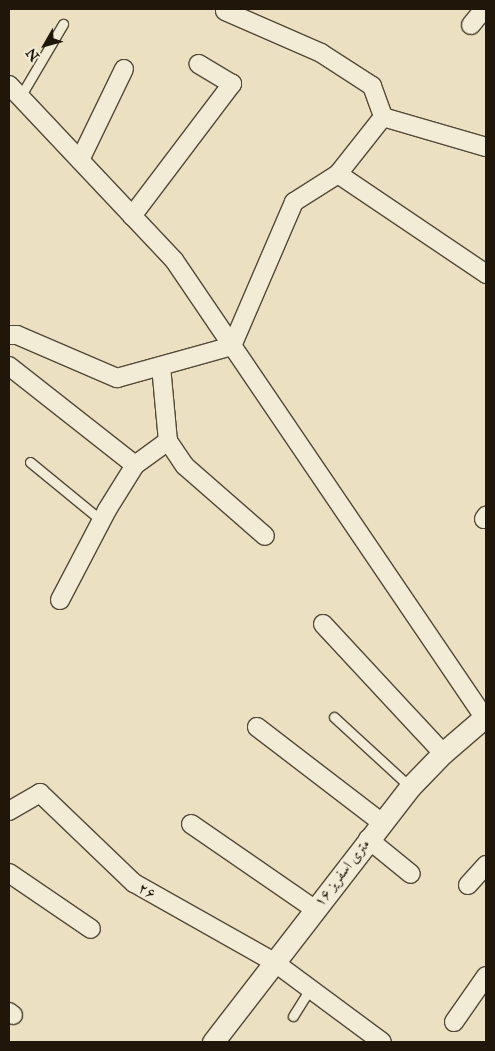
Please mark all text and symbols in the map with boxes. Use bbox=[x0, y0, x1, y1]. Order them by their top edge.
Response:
north arrow bbox=[20, 20, 70, 70]
text: N bbox=[22, 45, 43, 64]
street label: ۱۶ متری اسفریز bbox=[310, 836, 374, 910]
street label: ۲۶ bbox=[135, 879, 159, 903]

